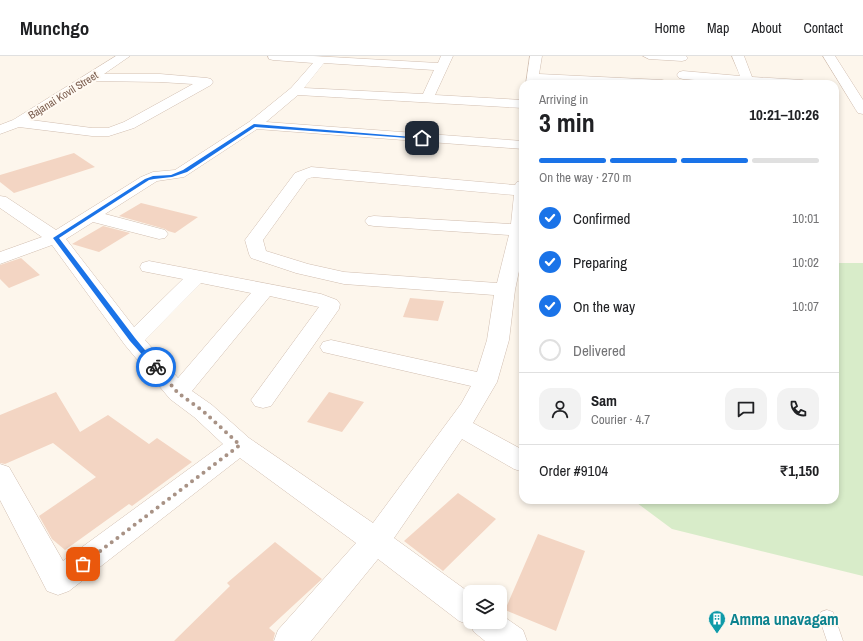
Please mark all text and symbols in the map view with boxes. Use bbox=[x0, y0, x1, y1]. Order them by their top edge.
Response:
text: Munchgo bbox=[20, 15, 89, 41]
text: Home bbox=[654, 19, 685, 37]
text: Map bbox=[707, 19, 729, 37]
text: About bbox=[751, 19, 781, 37]
text: Contact bbox=[803, 19, 843, 37]
street label: Bajanai Kovil Street bbox=[25, 68, 101, 122]
text: Arriving in bbox=[539, 91, 588, 108]
text: 10:21–10:26 bbox=[749, 104, 819, 125]
text: 3 min bbox=[539, 105, 595, 140]
pin bbox=[405, 121, 439, 155]
icon: home bbox=[411, 127, 433, 149]
text: On the way · 270 m bbox=[539, 169, 631, 186]
icon: check bbox=[539, 207, 561, 229]
text: Confirmed bbox=[573, 208, 630, 229]
text: 10:01 bbox=[792, 210, 819, 227]
icon: check bbox=[539, 251, 561, 273]
text: Preparing bbox=[573, 252, 627, 273]
text: 10:02 bbox=[792, 254, 819, 271]
icon: check bbox=[539, 295, 561, 317]
text: On the way bbox=[573, 296, 635, 317]
text: 10:07 bbox=[792, 298, 819, 315]
text: Delivered bbox=[573, 340, 626, 361]
courier bbox=[136, 347, 176, 387]
icon: bike bbox=[145, 356, 167, 378]
button: person bbox=[539, 388, 581, 430]
button: chat bbox=[725, 388, 767, 430]
button: phone bbox=[777, 388, 819, 430]
text: Sam bbox=[591, 390, 617, 411]
text: Courier · 4.7 bbox=[591, 411, 650, 428]
text: Order #9104 bbox=[539, 460, 608, 481]
text: ₹1,150 bbox=[780, 460, 819, 481]
pin bbox=[66, 547, 100, 581]
icon: bag bbox=[72, 553, 94, 575]
map controls bbox=[463, 585, 507, 629]
button: layers bbox=[463, 585, 507, 629]
place label: Amma unavagam bbox=[730, 608, 839, 630]
building icon: Amma unavagam bbox=[707, 609, 727, 634]

